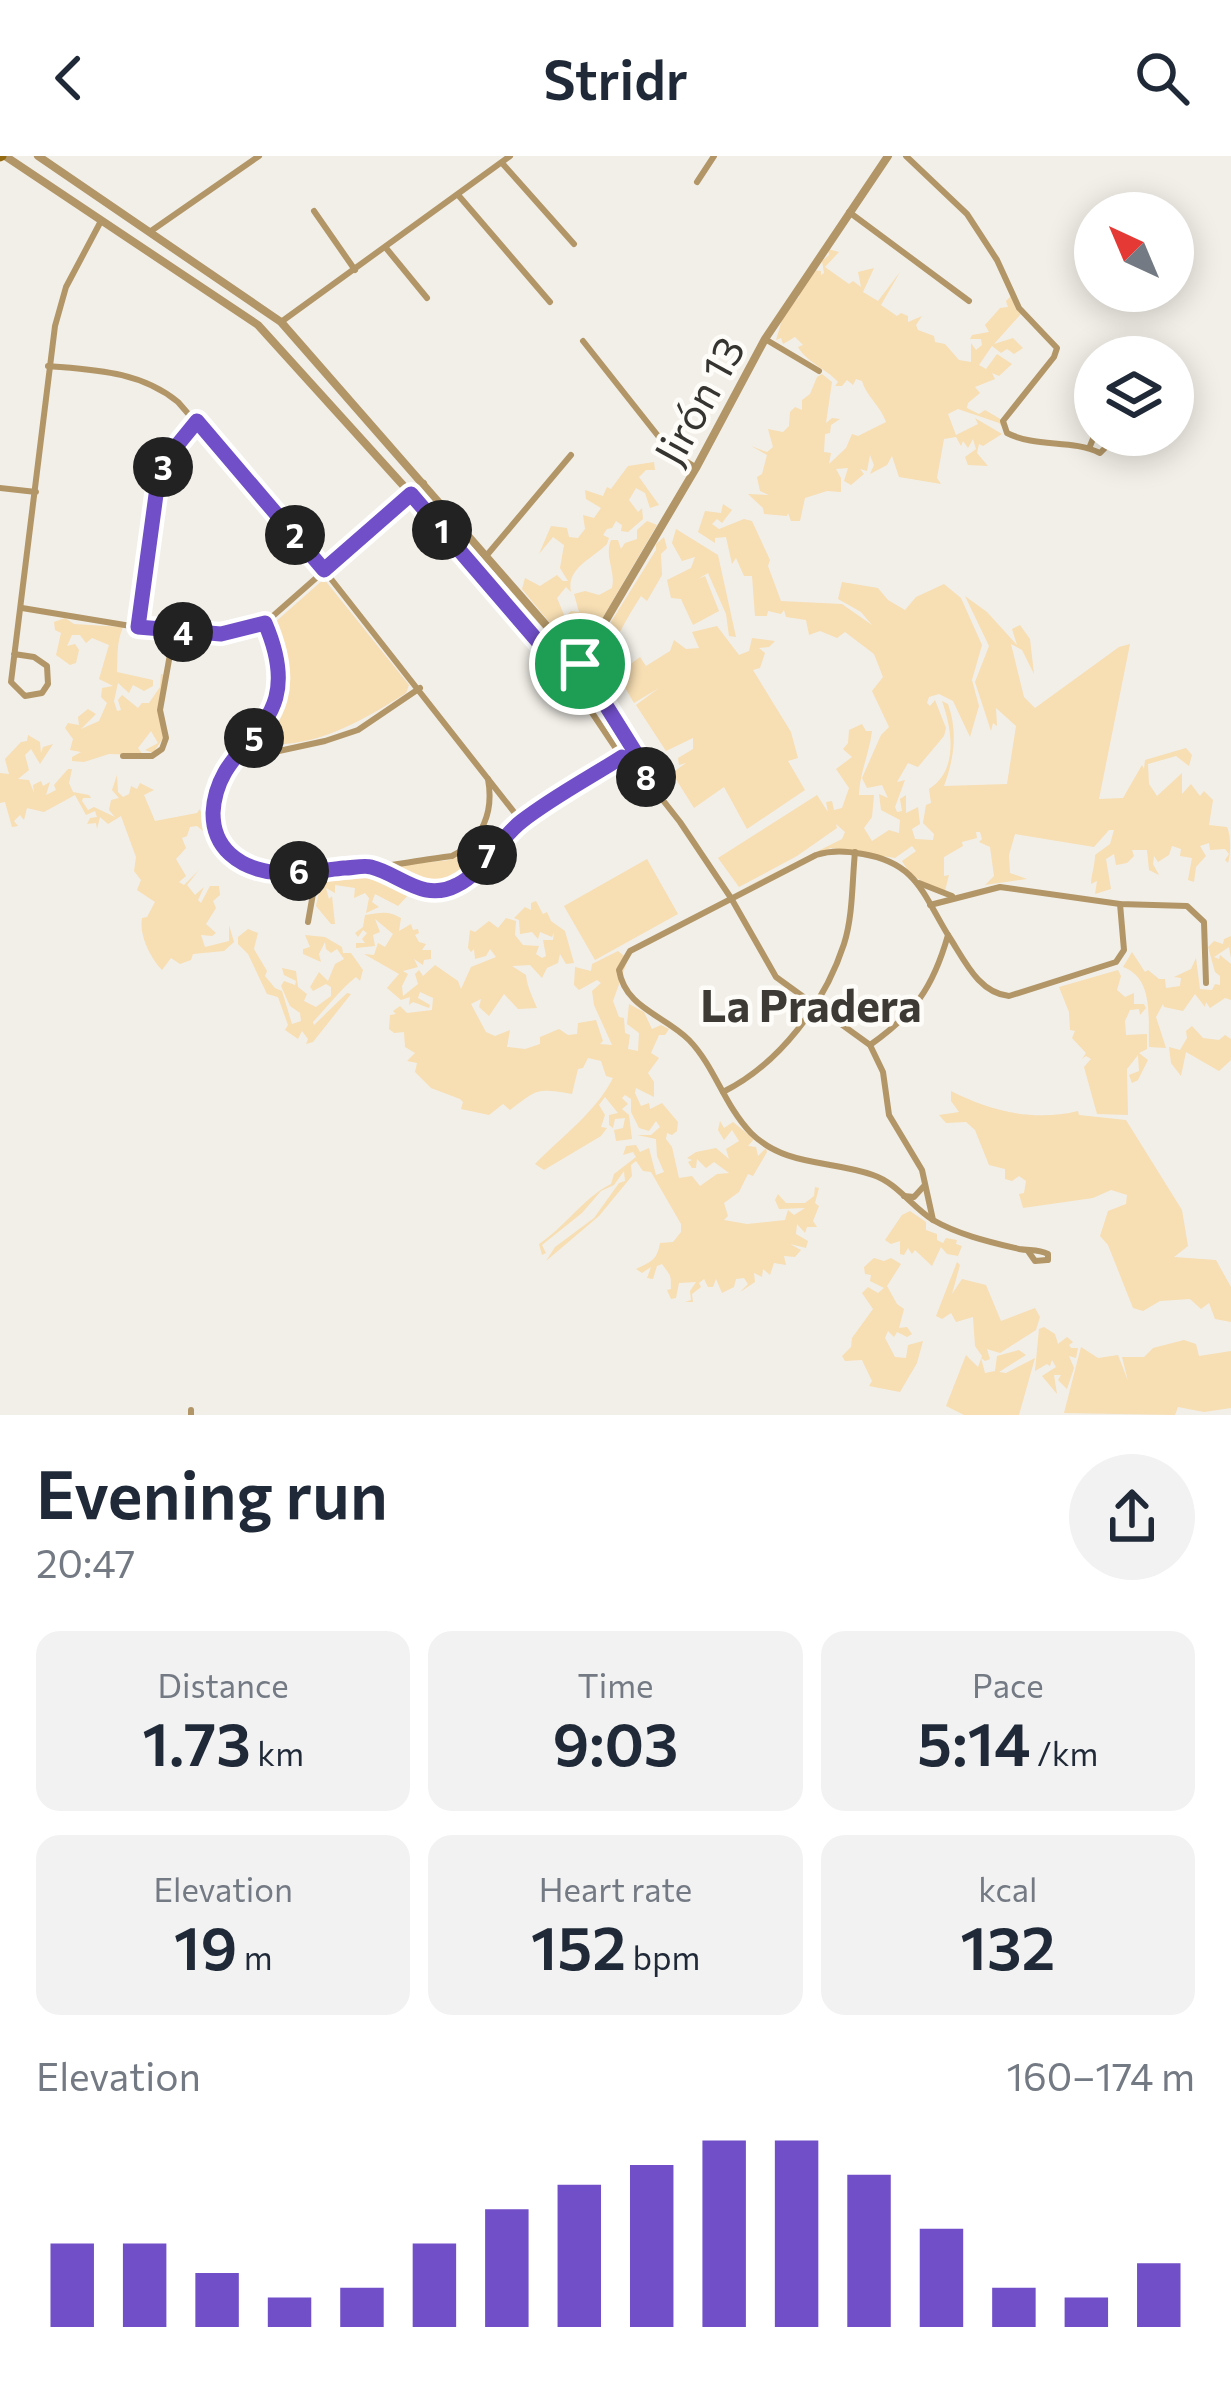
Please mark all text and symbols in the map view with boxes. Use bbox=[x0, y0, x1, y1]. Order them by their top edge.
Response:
icon: back bbox=[36, 45, 102, 111]
text: Stridr bbox=[543, 45, 688, 111]
icon: search bbox=[1129, 45, 1195, 111]
north arrow bbox=[1074, 192, 1194, 312]
map controls bbox=[1074, 192, 1194, 456]
street label: Jirón 13 bbox=[642, 327, 754, 473]
button: layers bbox=[1074, 336, 1194, 456]
pin: 3 bbox=[133, 437, 193, 497]
text: 3 bbox=[153, 446, 173, 487]
pin: 1 bbox=[412, 500, 472, 560]
pin: 2 bbox=[265, 505, 325, 565]
text: 1 bbox=[435, 509, 449, 550]
text: 2 bbox=[286, 514, 304, 555]
pin: 4 bbox=[153, 602, 213, 662]
text: 4 bbox=[173, 611, 193, 652]
pin bbox=[529, 613, 631, 715]
icon: arrive bbox=[547, 631, 613, 697]
pin: 5 bbox=[224, 708, 284, 768]
text: 5 bbox=[244, 717, 264, 758]
pin: 8 bbox=[616, 747, 676, 807]
text: 8 bbox=[636, 756, 656, 797]
pin: 7 bbox=[457, 825, 517, 885]
text: 7 bbox=[478, 834, 496, 875]
pin: 6 bbox=[269, 841, 329, 901]
text: 6 bbox=[289, 850, 309, 891]
district label: La Pradera bbox=[700, 976, 922, 1031]
text: Evening run bbox=[36, 1452, 388, 1533]
button: share bbox=[1069, 1454, 1195, 1580]
text: 20:47 bbox=[36, 1538, 135, 1586]
text: Distance bbox=[158, 1664, 289, 1705]
text: Time bbox=[578, 1664, 653, 1705]
text: Pace bbox=[972, 1664, 1044, 1705]
text: 1.73 bbox=[142, 1705, 251, 1778]
text: 9:03 bbox=[552, 1705, 679, 1778]
text: 5:14 bbox=[917, 1705, 1031, 1778]
text: km bbox=[251, 1732, 304, 1773]
text: /km bbox=[1031, 1732, 1098, 1773]
text: Elevation bbox=[153, 1868, 293, 1909]
text: Heart rate bbox=[539, 1868, 692, 1909]
text: kcal bbox=[978, 1868, 1037, 1909]
text: 19 bbox=[174, 1909, 237, 1982]
text: 152 bbox=[531, 1909, 626, 1982]
text: 132 bbox=[960, 1909, 1055, 1982]
text: m bbox=[237, 1936, 272, 1977]
text: bpm bbox=[626, 1936, 700, 1977]
text: Elevation bbox=[36, 2051, 201, 2099]
text: 160–174 m bbox=[1006, 2051, 1195, 2099]

